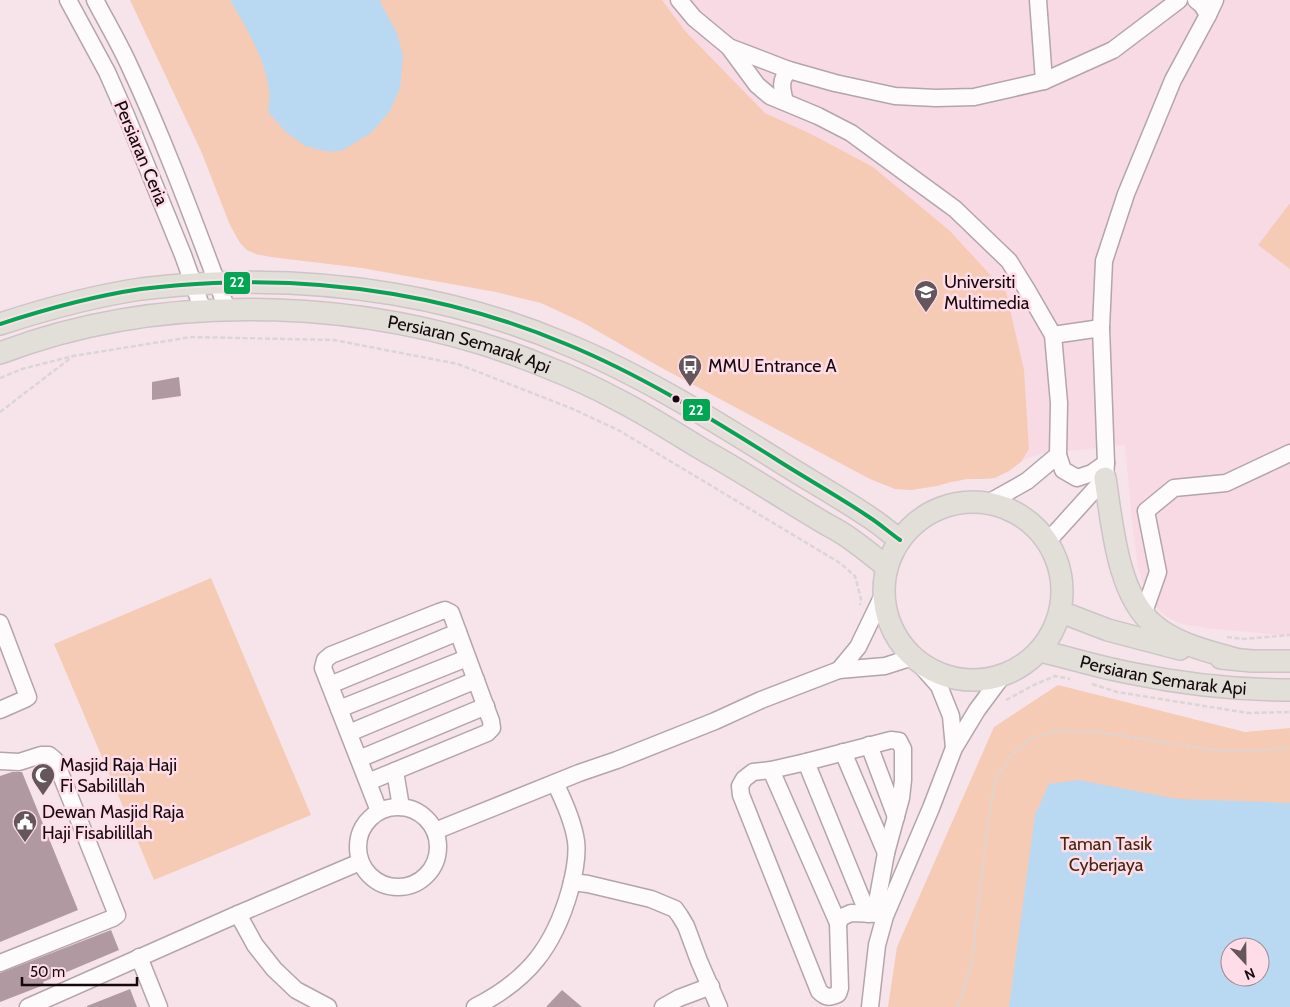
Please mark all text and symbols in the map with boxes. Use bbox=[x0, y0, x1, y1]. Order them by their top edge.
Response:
street label: Persiaran Ceria bbox=[109, 97, 173, 209]
line badge: 22 bbox=[223, 271, 251, 295]
place label: Universiti Multimedia bbox=[944, 271, 1030, 314]
text: 22 bbox=[230, 273, 244, 291]
school or university icon: Universiti Multimedia bbox=[913, 279, 939, 313]
street label: Persiaran Semarak Api bbox=[386, 311, 554, 378]
bus stop icon: MMU Entrance A bbox=[677, 353, 703, 387]
place label: MMU Entrance A bbox=[708, 355, 837, 377]
unlabelled marker bbox=[671, 394, 681, 404]
line badge: 22 bbox=[682, 398, 711, 422]
text: 22 bbox=[689, 401, 703, 419]
street label: Persiaran Semarak Api bbox=[1078, 651, 1247, 700]
place label: Masjid Raja Haji Fi Sabilillah bbox=[60, 754, 177, 797]
mosque icon: Masjid Raja Haji Fi Sabilillah bbox=[30, 762, 56, 796]
place label: Dewan Masjid Raja Haji Fisabilillah bbox=[42, 801, 184, 844]
public building icon: Dewan Masjid Raja Haji Fisabilillah bbox=[12, 809, 38, 843]
park label: Taman Tasik Cyberjaya bbox=[1060, 833, 1153, 876]
north arrow bbox=[1220, 937, 1270, 987]
scale bar bbox=[22, 954, 138, 986]
text: 50 m bbox=[30, 963, 65, 981]
text: N bbox=[1242, 964, 1258, 984]

